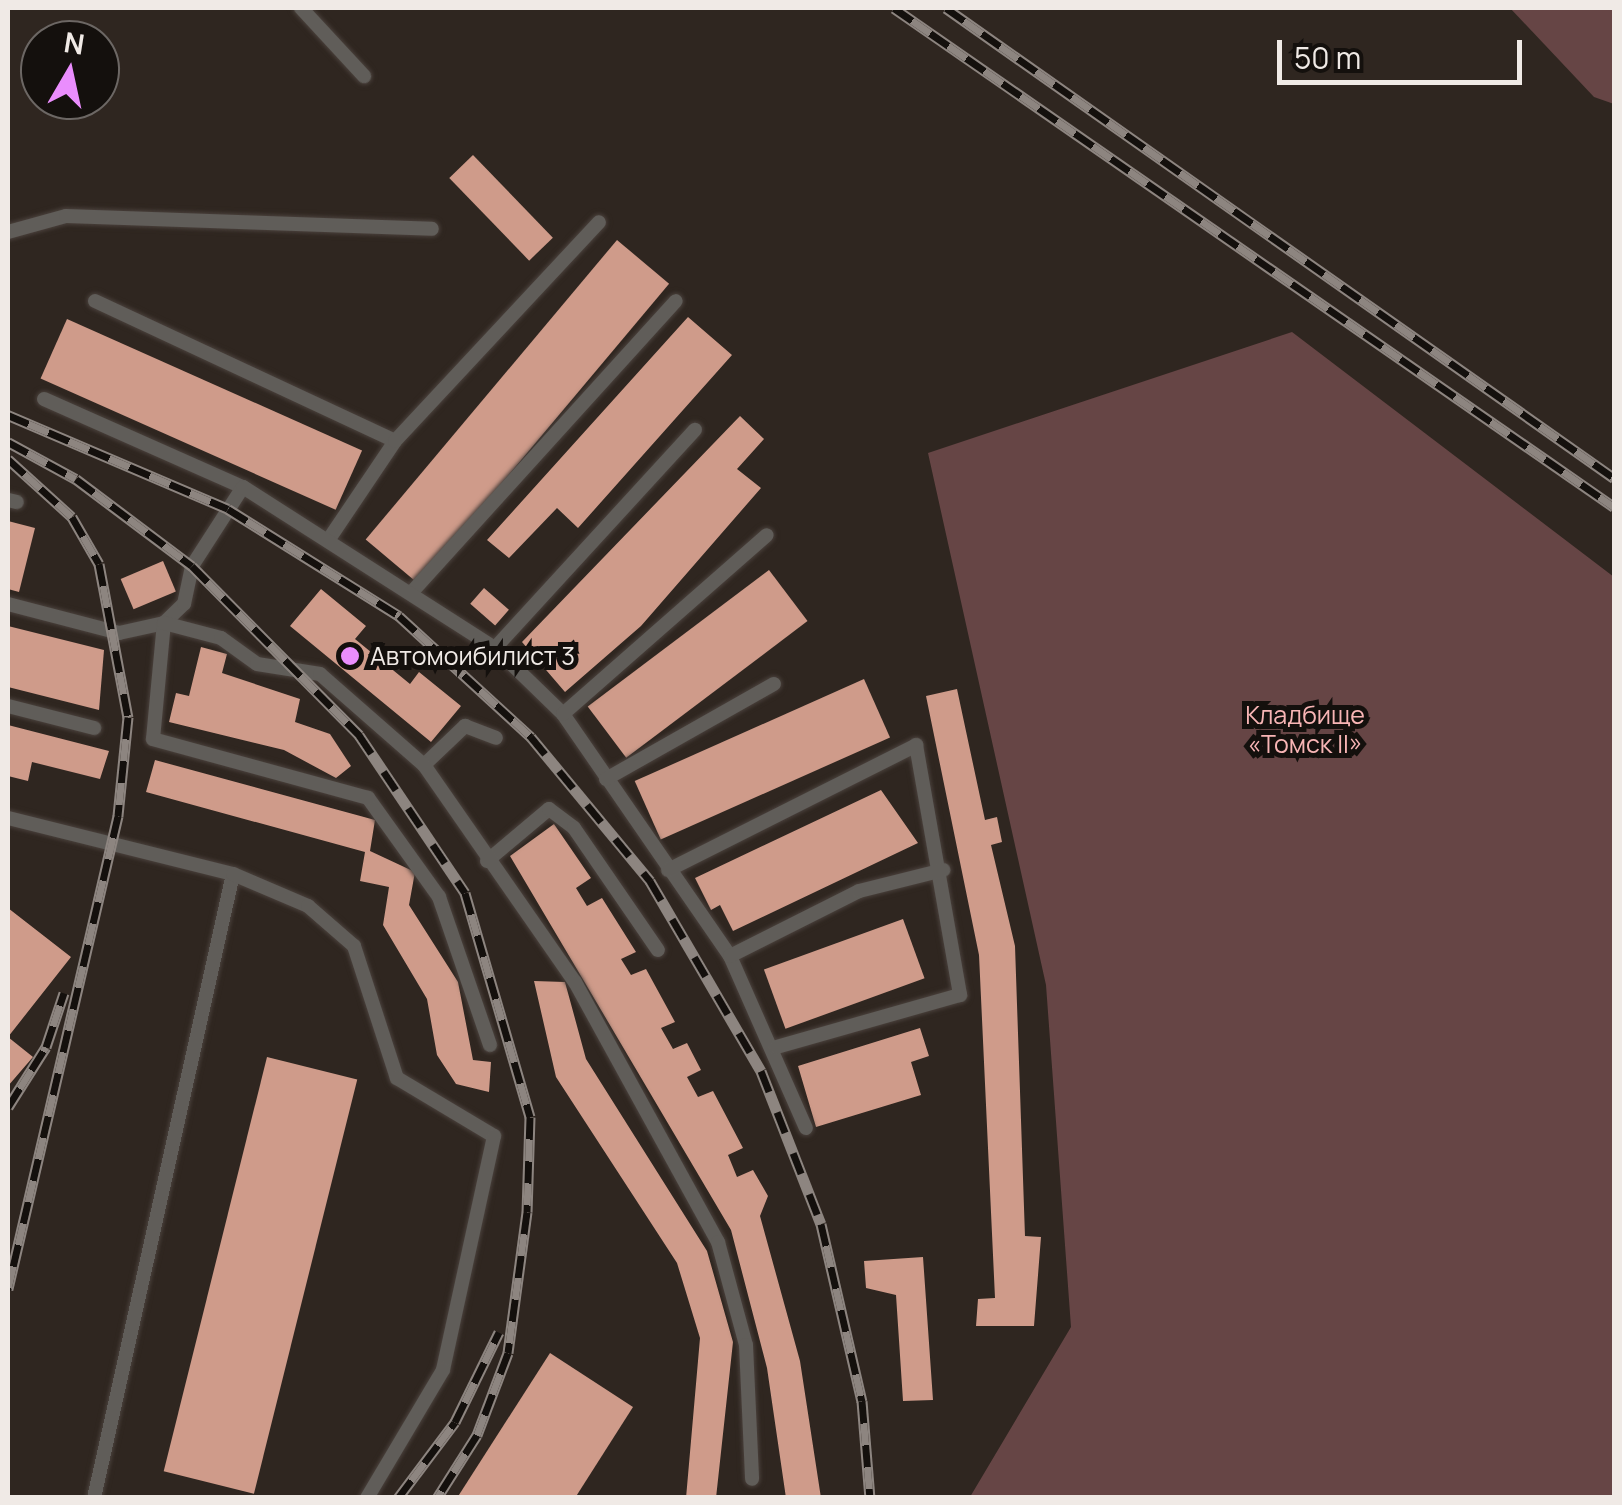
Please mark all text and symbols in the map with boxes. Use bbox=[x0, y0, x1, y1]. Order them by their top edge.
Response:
north arrow bbox=[20, 20, 120, 120]
scale bar bbox=[1282, 20, 1527, 82]
text: N bbox=[61, 22, 87, 63]
text: 50 m bbox=[1294, 37, 1361, 78]
place label: Автомоибилист 3 bbox=[370, 641, 575, 671]
marker: Автомоибилист 3 bbox=[339, 645, 361, 667]
park label: Кладбище «Томск II» bbox=[1245, 701, 1365, 760]

